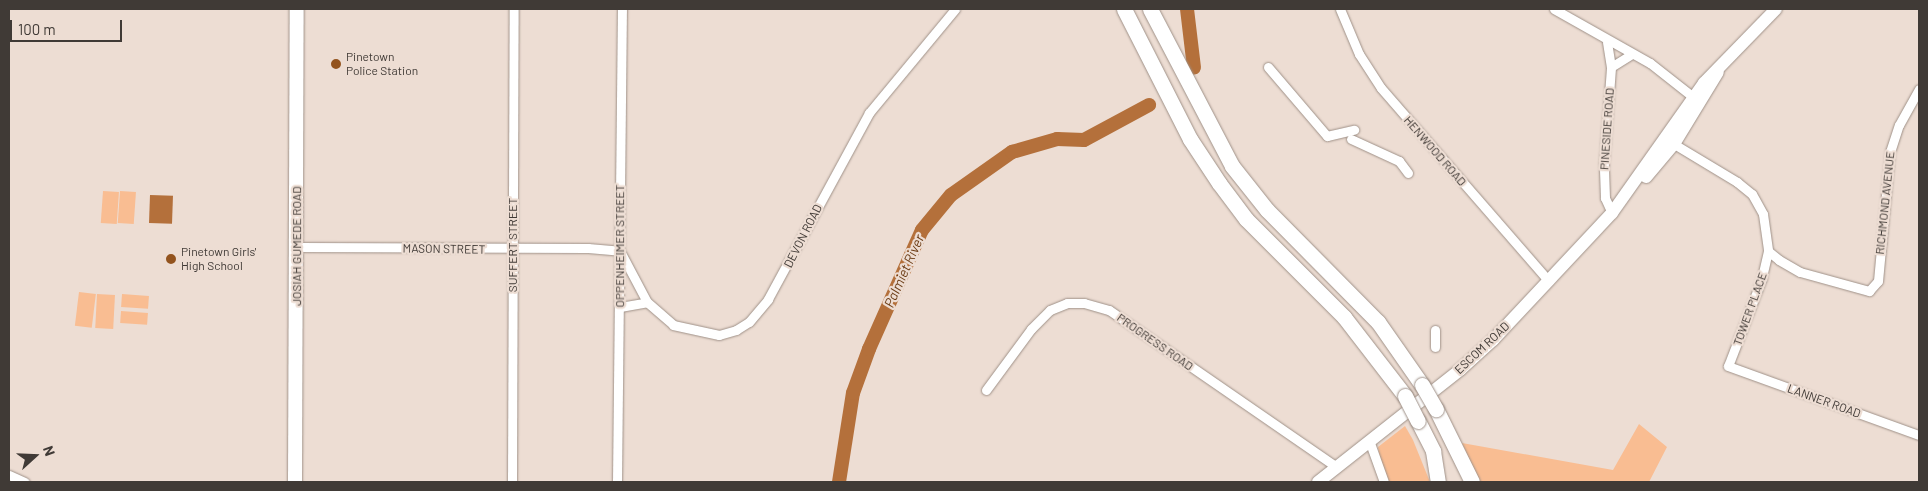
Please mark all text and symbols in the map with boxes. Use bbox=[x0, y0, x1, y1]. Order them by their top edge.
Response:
scale bar bbox=[12, 10, 125, 42]
text: 100 m bbox=[18, 20, 56, 38]
place label: Pinetown Police Station bbox=[346, 50, 418, 78]
marker: Pinetown Police Station bbox=[330, 58, 342, 70]
street label: PINESIDE ROAD bbox=[1597, 88, 1617, 170]
street label: HENWOOD ROAD bbox=[1401, 113, 1469, 189]
street label: RICHMOND AVENUE bbox=[1872, 151, 1898, 255]
street label: OPPENHEIMER STREET bbox=[613, 184, 627, 308]
street label: JOSIAH GUMEDE ROAD bbox=[290, 186, 304, 306]
street label: SUFFERT STREET bbox=[506, 198, 520, 292]
street label: DEVON ROAD bbox=[781, 202, 825, 270]
water label: Palmiet River bbox=[880, 232, 928, 310]
street label: MASON STREET bbox=[403, 241, 485, 257]
place label: Pinetown Girls' High School bbox=[181, 245, 256, 273]
marker: Pinetown Girls' High School bbox=[165, 253, 177, 265]
street label: TOWER PLACE bbox=[1730, 270, 1770, 348]
street label: PROGRESS ROAD bbox=[1114, 310, 1196, 374]
street label: ESCOM ROAD bbox=[1452, 319, 1512, 377]
street label: LANNER ROAD bbox=[1785, 381, 1863, 421]
north arrow bbox=[10, 431, 60, 481]
text: N bbox=[40, 443, 59, 458]

